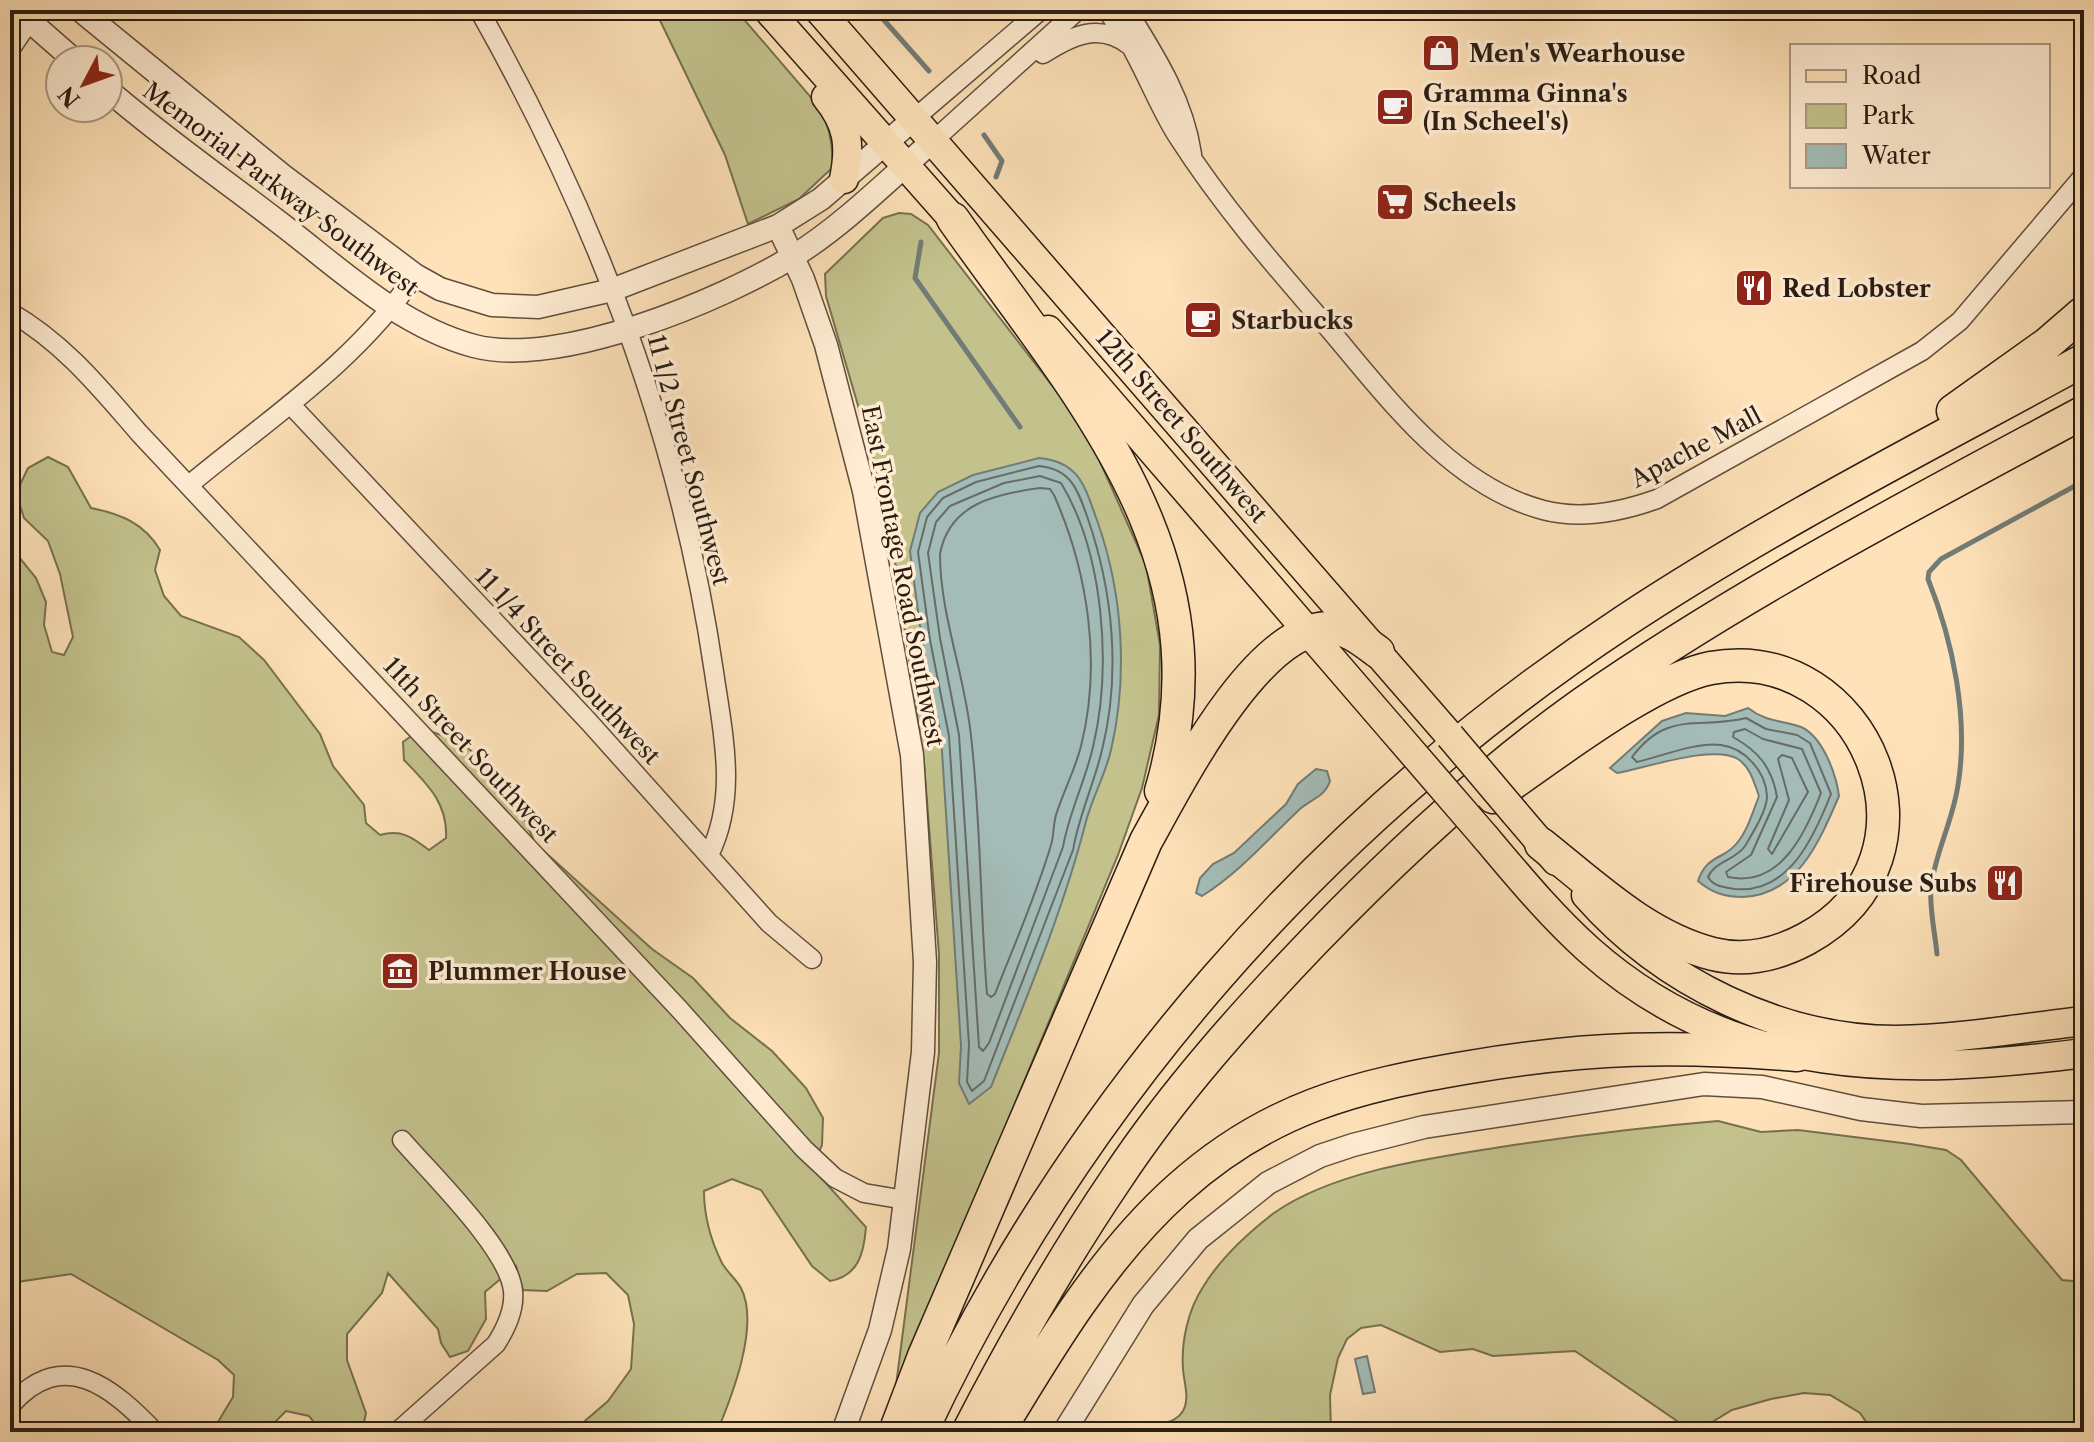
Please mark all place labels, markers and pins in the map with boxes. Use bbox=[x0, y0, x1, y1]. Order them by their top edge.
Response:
shop icon: Men's Wearhouse bbox=[1420, 32, 1462, 74]
place label: Men's Wearhouse bbox=[1469, 39, 1685, 68]
place label: Gramma Ginna's (In Scheel's) bbox=[1423, 79, 1628, 136]
cafe icon: Gramma Ginna's (In Scheel's) bbox=[1374, 86, 1416, 128]
supermarket icon: Scheels bbox=[1374, 181, 1416, 223]
place label: Scheels bbox=[1423, 188, 1516, 217]
restaurant icon: Red Lobster bbox=[1733, 267, 1775, 309]
place label: Red Lobster bbox=[1782, 274, 1931, 303]
cafe icon: Starbucks bbox=[1182, 299, 1224, 341]
place label: Starbucks bbox=[1231, 306, 1353, 335]
restaurant icon: Firehouse Subs bbox=[1984, 862, 2026, 904]
place label: Firehouse Subs bbox=[1789, 869, 1977, 898]
museum icon: Plummer House bbox=[379, 950, 421, 992]
place label: Plummer House bbox=[428, 957, 627, 986]

